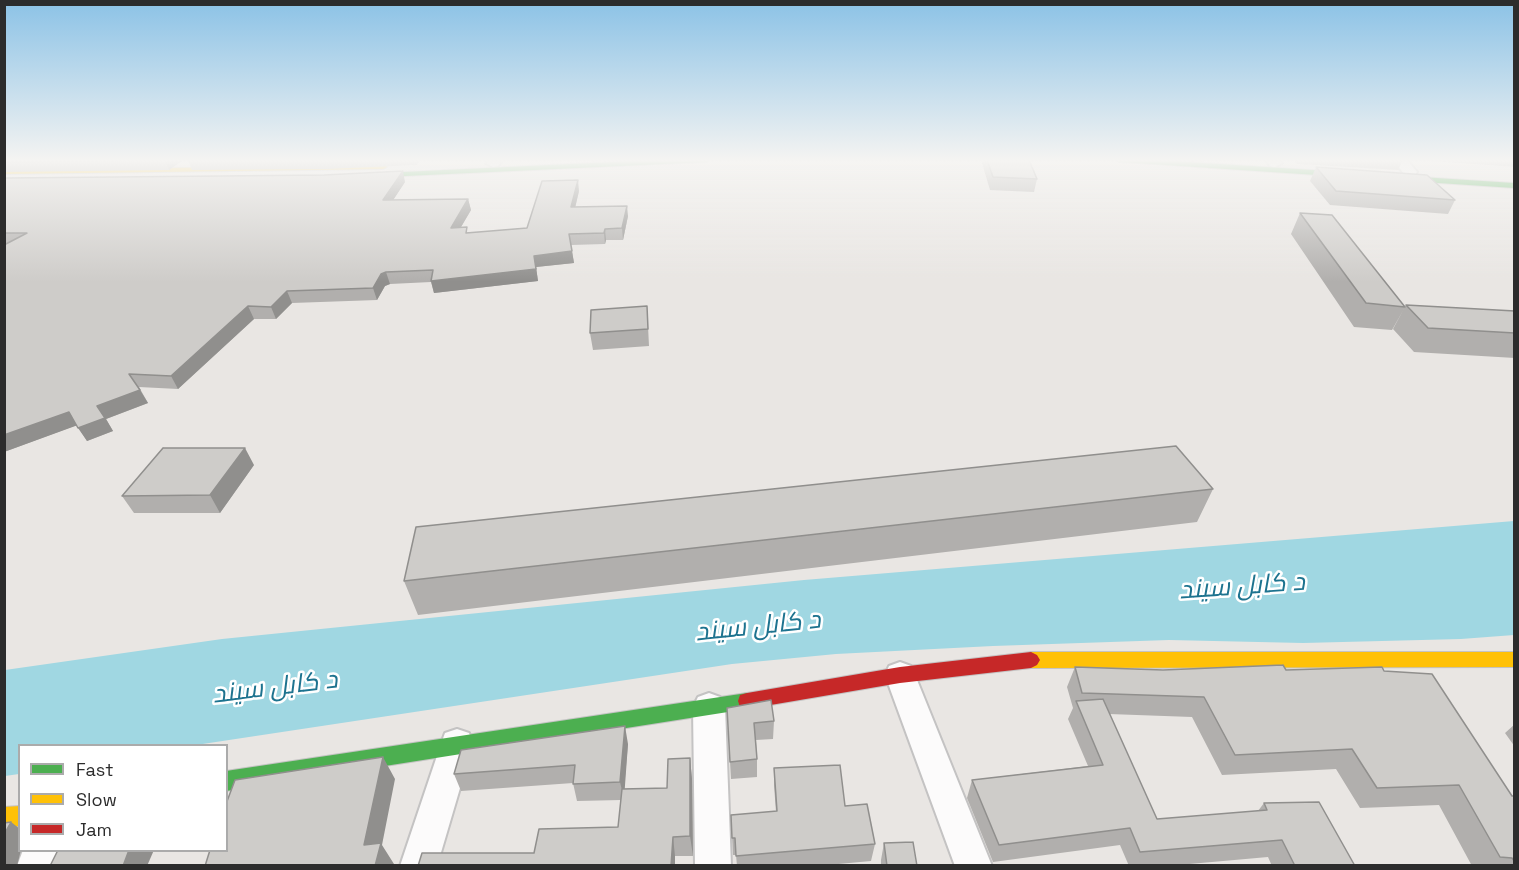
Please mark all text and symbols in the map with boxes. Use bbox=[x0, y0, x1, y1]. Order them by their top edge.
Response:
water label: د کابل سيند bbox=[1178, 567, 1306, 607]
water label: د کابل سيند bbox=[694, 605, 822, 649]
water label: د کابل سيند bbox=[211, 665, 339, 711]
legend bbox=[18, 744, 228, 852]
text: Fast bbox=[76, 758, 113, 781]
text: Slow bbox=[76, 788, 117, 811]
text: Jam bbox=[76, 818, 112, 841]

